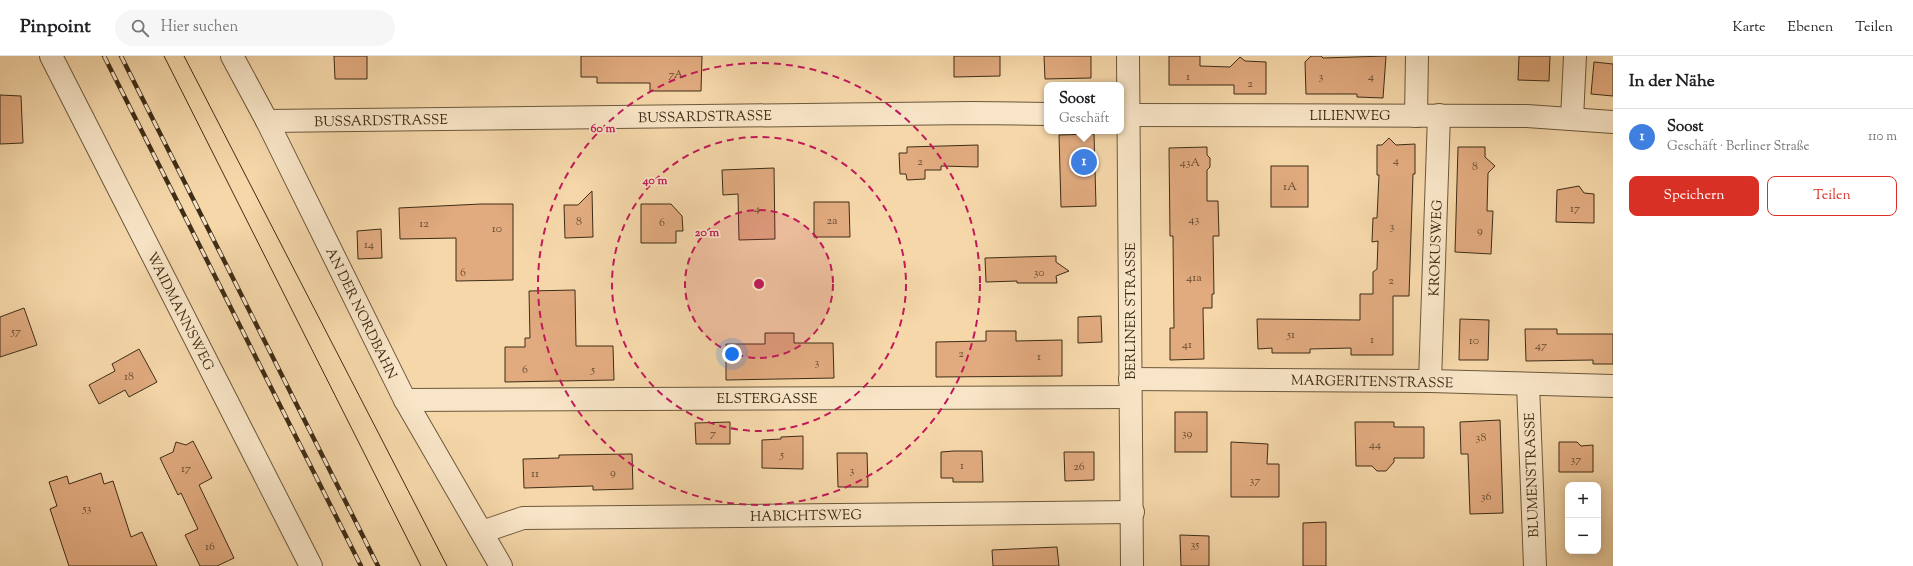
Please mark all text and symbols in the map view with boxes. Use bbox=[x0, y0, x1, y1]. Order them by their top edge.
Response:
search box bbox=[115, 10, 395, 46]
text: Pinpoint bbox=[20, 14, 91, 41]
icon: search bbox=[129, 17, 151, 39]
text: Hier suchen bbox=[161, 17, 238, 38]
text: Karte bbox=[1733, 18, 1766, 38]
text: Ebenen bbox=[1788, 18, 1833, 38]
text: Teilen bbox=[1855, 18, 1893, 38]
house number: 7A bbox=[669, 66, 684, 84]
house number: 1 bbox=[1186, 68, 1190, 86]
house number: 3 bbox=[1319, 68, 1324, 86]
house number: 4 bbox=[1368, 68, 1374, 86]
text: In der Nähe bbox=[1629, 70, 1715, 94]
house number: 2 bbox=[1247, 75, 1253, 93]
popup bbox=[1044, 82, 1124, 134]
text: Soost bbox=[1059, 89, 1095, 110]
street label: BUSSARDSTRASSE bbox=[638, 107, 773, 129]
street label: LILIENWEG bbox=[1309, 107, 1391, 127]
text: Geschäft bbox=[1059, 110, 1109, 128]
street label: BUSSARDSTRASSE bbox=[314, 111, 449, 133]
text: Soost bbox=[1667, 117, 1703, 138]
text: 60 m bbox=[591, 120, 615, 138]
text: 1 bbox=[1640, 128, 1644, 146]
text: 110 m bbox=[1868, 128, 1897, 146]
text: Geschäft · Berliner Straße bbox=[1667, 138, 1810, 156]
pin: 1 bbox=[1071, 147, 1097, 177]
house number: 4 bbox=[1393, 152, 1399, 170]
house number: 2 bbox=[917, 153, 923, 171]
house number: 43A bbox=[1180, 154, 1201, 172]
house number: 8 bbox=[1472, 158, 1478, 176]
text: 40 m bbox=[642, 172, 667, 190]
button: Speichern bbox=[1629, 176, 1759, 216]
button: Teilen bbox=[1767, 176, 1897, 216]
house number: 1A bbox=[1283, 178, 1297, 196]
street label: KROKUSWEG bbox=[1425, 199, 1449, 297]
house number: 4 bbox=[754, 200, 760, 218]
house number: 17 bbox=[1570, 200, 1580, 218]
house number: 43 bbox=[1189, 211, 1200, 229]
house number: 2a bbox=[826, 212, 838, 230]
house number: 8 bbox=[576, 213, 582, 231]
house number: 6 bbox=[659, 214, 665, 232]
house number: 12 bbox=[419, 215, 429, 233]
house number: 3 bbox=[1390, 218, 1395, 236]
house number: 10 bbox=[492, 220, 502, 238]
house number: 9 bbox=[1477, 222, 1483, 240]
text: 20 m bbox=[695, 224, 719, 242]
house number: 14 bbox=[364, 236, 374, 254]
street label: BERLINER STRASSE bbox=[1122, 242, 1142, 380]
street label: AN DER NORDBAHN bbox=[320, 245, 401, 383]
street label: WAIDMANNSWEG bbox=[141, 249, 218, 375]
house number: 6 bbox=[460, 264, 466, 282]
house number: 30 bbox=[1033, 264, 1045, 282]
house number: 41a bbox=[1186, 269, 1202, 287]
house number: 2 bbox=[1388, 272, 1394, 290]
centre of rings bbox=[752, 277, 766, 291]
house number: 57 bbox=[10, 323, 21, 341]
house number: 51 bbox=[1286, 326, 1295, 344]
house number: 1 bbox=[1370, 331, 1374, 349]
house number: 10 bbox=[1469, 332, 1479, 350]
house number: 41 bbox=[1182, 336, 1192, 354]
house number: 47 bbox=[1535, 337, 1547, 355]
your location bbox=[722, 344, 742, 364]
house number: 2 bbox=[958, 345, 964, 363]
house number: 1 bbox=[1037, 348, 1041, 366]
house number: 3 bbox=[815, 354, 820, 372]
house number: 6 bbox=[522, 361, 528, 379]
house number: 5 bbox=[590, 361, 595, 379]
house number: 18 bbox=[124, 368, 134, 386]
street label: MARGERITENSTRASSE bbox=[1291, 372, 1454, 394]
street label: ELSTERGASSE bbox=[717, 390, 818, 410]
street label: BLUMENSTRASSE bbox=[1521, 411, 1545, 538]
house number: 7 bbox=[710, 425, 716, 443]
house number: 39 bbox=[1182, 425, 1192, 443]
house number: 38 bbox=[1476, 429, 1486, 447]
house number: 44 bbox=[1369, 436, 1381, 454]
house number: 5 bbox=[779, 446, 784, 464]
house number: 37 bbox=[1571, 451, 1581, 469]
house number: 1 bbox=[960, 457, 964, 475]
house number: 26 bbox=[1073, 458, 1085, 476]
house number: 17 bbox=[181, 460, 191, 478]
house number: 3 bbox=[850, 462, 855, 480]
house number: 9 bbox=[610, 464, 616, 482]
house number: 11 bbox=[531, 465, 539, 483]
house number: 37 bbox=[1250, 472, 1260, 490]
map controls bbox=[1565, 482, 1601, 554]
button: + bbox=[1565, 482, 1601, 518]
house number: 36 bbox=[1481, 488, 1491, 506]
house number: 53 bbox=[82, 500, 92, 518]
street label: HABICHTSWEG bbox=[750, 506, 863, 528]
button: − bbox=[1565, 518, 1601, 554]
house number: 35 bbox=[1191, 536, 1199, 554]
house number: 16 bbox=[205, 538, 215, 556]

